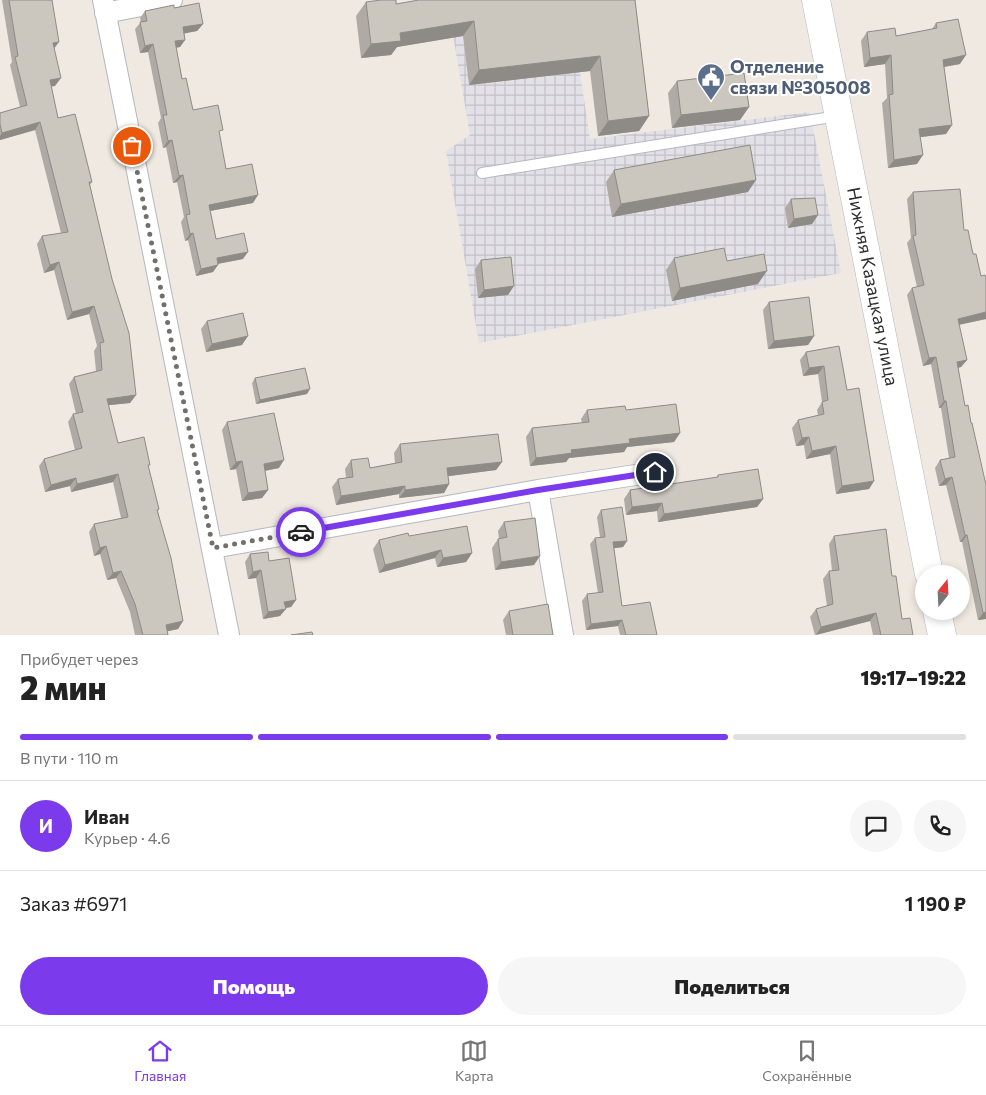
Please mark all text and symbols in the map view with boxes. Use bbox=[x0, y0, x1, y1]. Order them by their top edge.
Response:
place label: Отделение связи №305008 bbox=[730, 55, 871, 98]
public building icon: Отделение связи №305008 bbox=[696, 62, 726, 101]
pin bbox=[111, 125, 153, 167]
icon: bag bbox=[118, 132, 146, 160]
street label: Нижняя Казацкая улица bbox=[843, 185, 904, 387]
pin bbox=[634, 451, 676, 493]
icon: home bbox=[641, 458, 669, 486]
courier bbox=[276, 507, 326, 557]
icon: car bbox=[287, 518, 315, 546]
north arrow bbox=[915, 565, 970, 620]
map controls bbox=[915, 565, 970, 620]
text: Прибудет через bbox=[20, 649, 139, 668]
text: 19:17–19:22 bbox=[861, 666, 966, 689]
text: 2 мин bbox=[20, 667, 106, 707]
text: В пути · 110 m bbox=[20, 748, 119, 767]
button: chat bbox=[850, 800, 902, 852]
button: phone bbox=[914, 800, 966, 852]
text: Иван bbox=[84, 805, 130, 828]
text: И bbox=[39, 814, 53, 837]
text: Курьер · 4.6 bbox=[84, 828, 170, 847]
text: Заказ #6971 bbox=[20, 892, 127, 915]
text: 1 190 ₽ bbox=[905, 892, 966, 915]
button: Помощь bbox=[20, 957, 488, 1015]
button: Поделиться bbox=[498, 957, 966, 1015]
tab: Главная bbox=[134, 1037, 186, 1084]
tab: Карта bbox=[455, 1037, 494, 1084]
tab: Сохранённые bbox=[762, 1037, 852, 1084]

